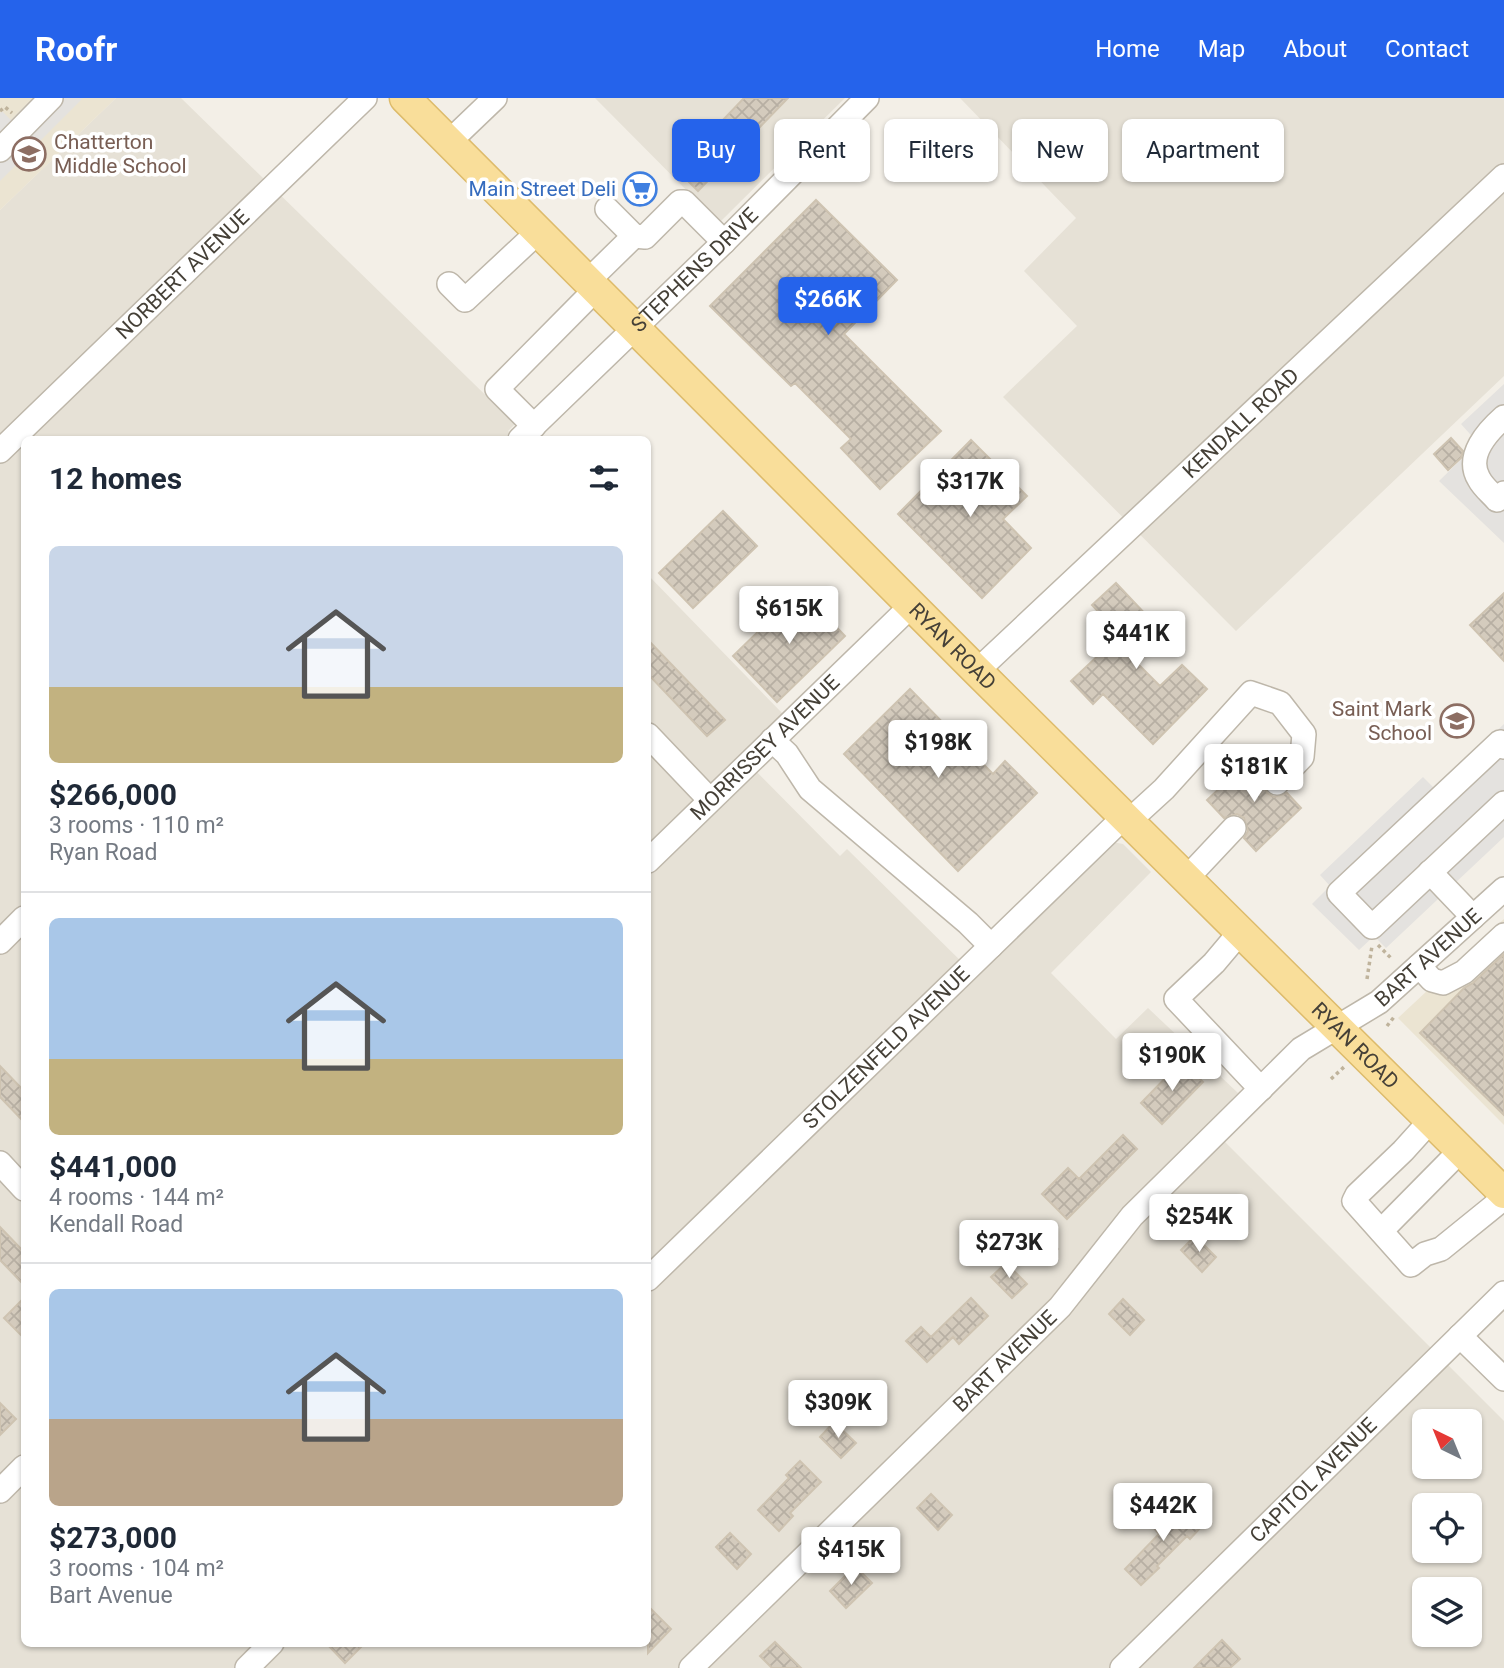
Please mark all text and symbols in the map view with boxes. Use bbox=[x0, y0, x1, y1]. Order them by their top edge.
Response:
text: Roofr bbox=[35, 30, 117, 69]
text: Home bbox=[1095, 35, 1160, 63]
text: Map bbox=[1198, 35, 1245, 63]
text: About bbox=[1283, 35, 1347, 63]
text: Contact bbox=[1385, 35, 1469, 63]
chip: Buy bbox=[672, 119, 760, 182]
chip: Rent bbox=[774, 119, 870, 182]
chip: Filters bbox=[884, 119, 998, 182]
chip: New bbox=[1012, 119, 1108, 182]
chip: Apartment bbox=[1122, 119, 1284, 182]
place label: Chatterton Middle School bbox=[54, 130, 187, 178]
school or university icon: Chatterton Middle School bbox=[10, 135, 48, 173]
supermarket icon: Main Street Deli bbox=[621, 170, 659, 208]
place label: Main Street Deli bbox=[469, 177, 616, 201]
street label: STEPHENS DRIVE bbox=[626, 203, 763, 337]
street label: NORBERT AVENUE bbox=[111, 205, 254, 344]
pin: $266K bbox=[779, 278, 877, 337]
text: $266K bbox=[794, 286, 862, 313]
street label: KENDALL ROAD bbox=[1178, 363, 1304, 483]
icon: filters bbox=[585, 459, 623, 497]
pin: $317K bbox=[921, 460, 1019, 519]
text: 12 homes bbox=[49, 461, 182, 496]
text: $317K bbox=[936, 468, 1004, 495]
pin: $615K bbox=[740, 587, 838, 646]
icon: home bbox=[273, 591, 399, 717]
text: $615K bbox=[755, 595, 823, 622]
street label: RYAN ROAD bbox=[904, 598, 1001, 695]
pin: $441K bbox=[1087, 612, 1185, 671]
text: $441K bbox=[1102, 620, 1170, 647]
street label: MORRISSEY AVENUE bbox=[686, 670, 844, 825]
place label: Saint Mark School bbox=[1332, 697, 1432, 745]
school or university icon: Saint Mark School bbox=[1438, 702, 1476, 740]
pin: $198K bbox=[889, 720, 987, 780]
text: $198K bbox=[904, 729, 972, 756]
pin: $181K bbox=[1205, 744, 1303, 804]
text: $181K bbox=[1220, 753, 1288, 780]
text: $266,000 bbox=[49, 777, 177, 812]
text: 3 rooms · 110 m² bbox=[49, 812, 224, 839]
text: Ryan Road bbox=[49, 839, 158, 866]
street label: BART AVENUE bbox=[1370, 903, 1486, 1012]
street label: STOLZENFELD AVENUE bbox=[798, 962, 974, 1134]
icon: home bbox=[273, 963, 399, 1089]
street label: RYAN ROAD bbox=[1307, 997, 1404, 1094]
pin: $190K bbox=[1123, 1034, 1221, 1093]
text: $190K bbox=[1138, 1042, 1206, 1069]
text: $441,000 bbox=[49, 1149, 177, 1184]
text: 4 rooms · 144 m² bbox=[49, 1184, 224, 1211]
pin: $254K bbox=[1150, 1194, 1248, 1254]
text: $254K bbox=[1165, 1203, 1233, 1230]
text: Kendall Road bbox=[49, 1211, 183, 1238]
pin: $273K bbox=[960, 1220, 1058, 1280]
text: $273K bbox=[975, 1229, 1043, 1256]
street label: BART AVENUE bbox=[948, 1305, 1061, 1417]
icon: home bbox=[273, 1334, 399, 1460]
pin: $309K bbox=[789, 1380, 887, 1440]
text: $309K bbox=[804, 1389, 872, 1416]
north arrow bbox=[1412, 1409, 1482, 1479]
map controls bbox=[1412, 1409, 1482, 1647]
street label: CAPITOL AVENUE bbox=[1245, 1413, 1382, 1548]
pin: $442K bbox=[1114, 1484, 1212, 1543]
text: $442K bbox=[1129, 1492, 1197, 1519]
button: locate bbox=[1412, 1493, 1482, 1563]
text: $273,000 bbox=[49, 1520, 177, 1555]
pin: $415K bbox=[802, 1528, 900, 1587]
text: $415K bbox=[817, 1536, 885, 1563]
text: 3 rooms · 104 m² bbox=[49, 1555, 224, 1582]
button: layers bbox=[1412, 1577, 1482, 1647]
text: Bart Avenue bbox=[49, 1582, 173, 1609]

